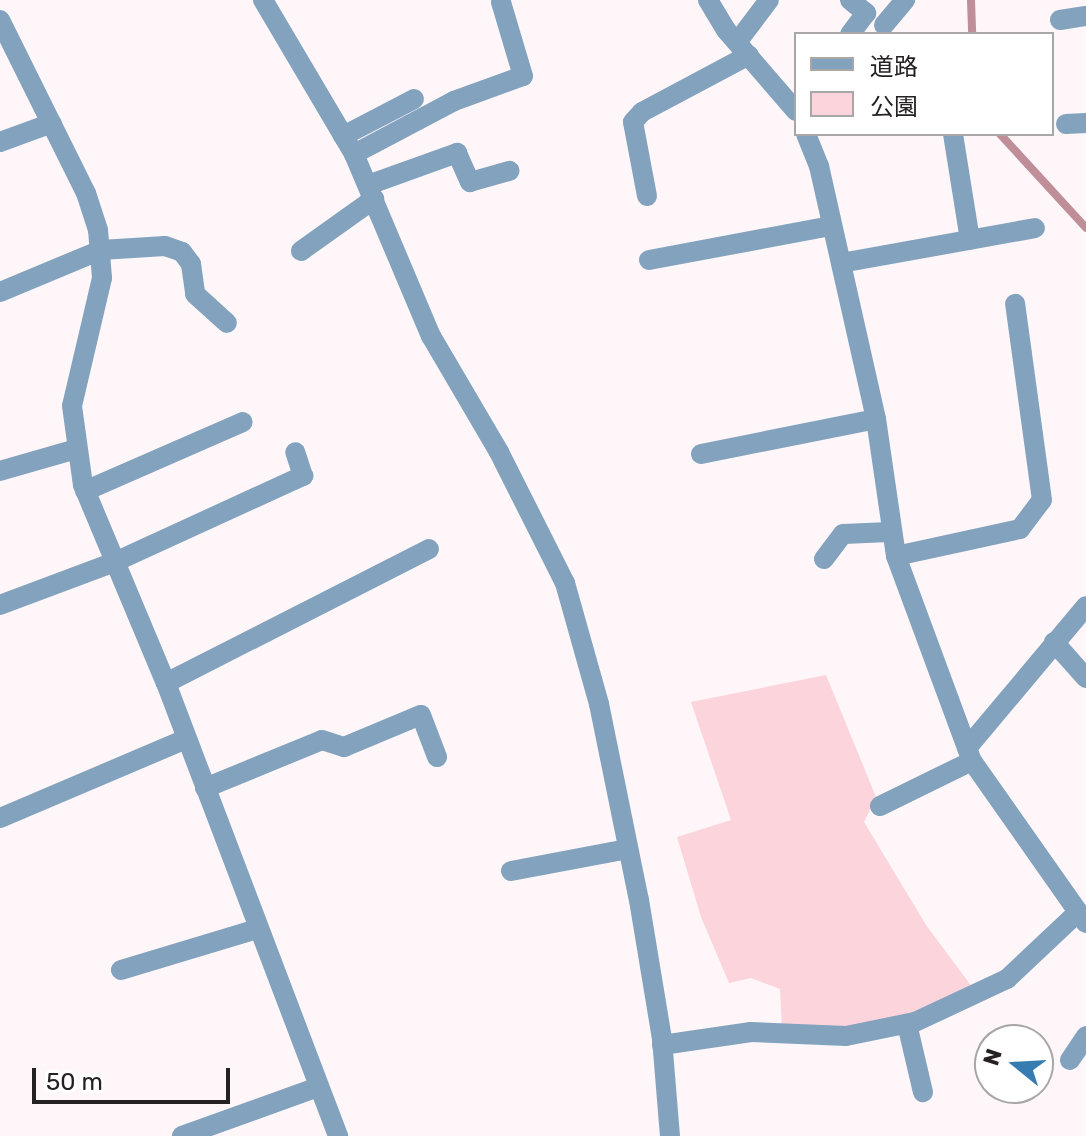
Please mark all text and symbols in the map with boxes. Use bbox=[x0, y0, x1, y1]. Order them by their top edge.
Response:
legend bbox=[794, 32, 1054, 136]
text: 道路 bbox=[870, 53, 918, 81]
text: 公園 bbox=[870, 93, 918, 121]
north arrow bbox=[974, 1024, 1054, 1104]
text: N bbox=[977, 1045, 1008, 1069]
scale bar bbox=[36, 1052, 234, 1102]
text: 50 m bbox=[46, 1068, 103, 1096]

